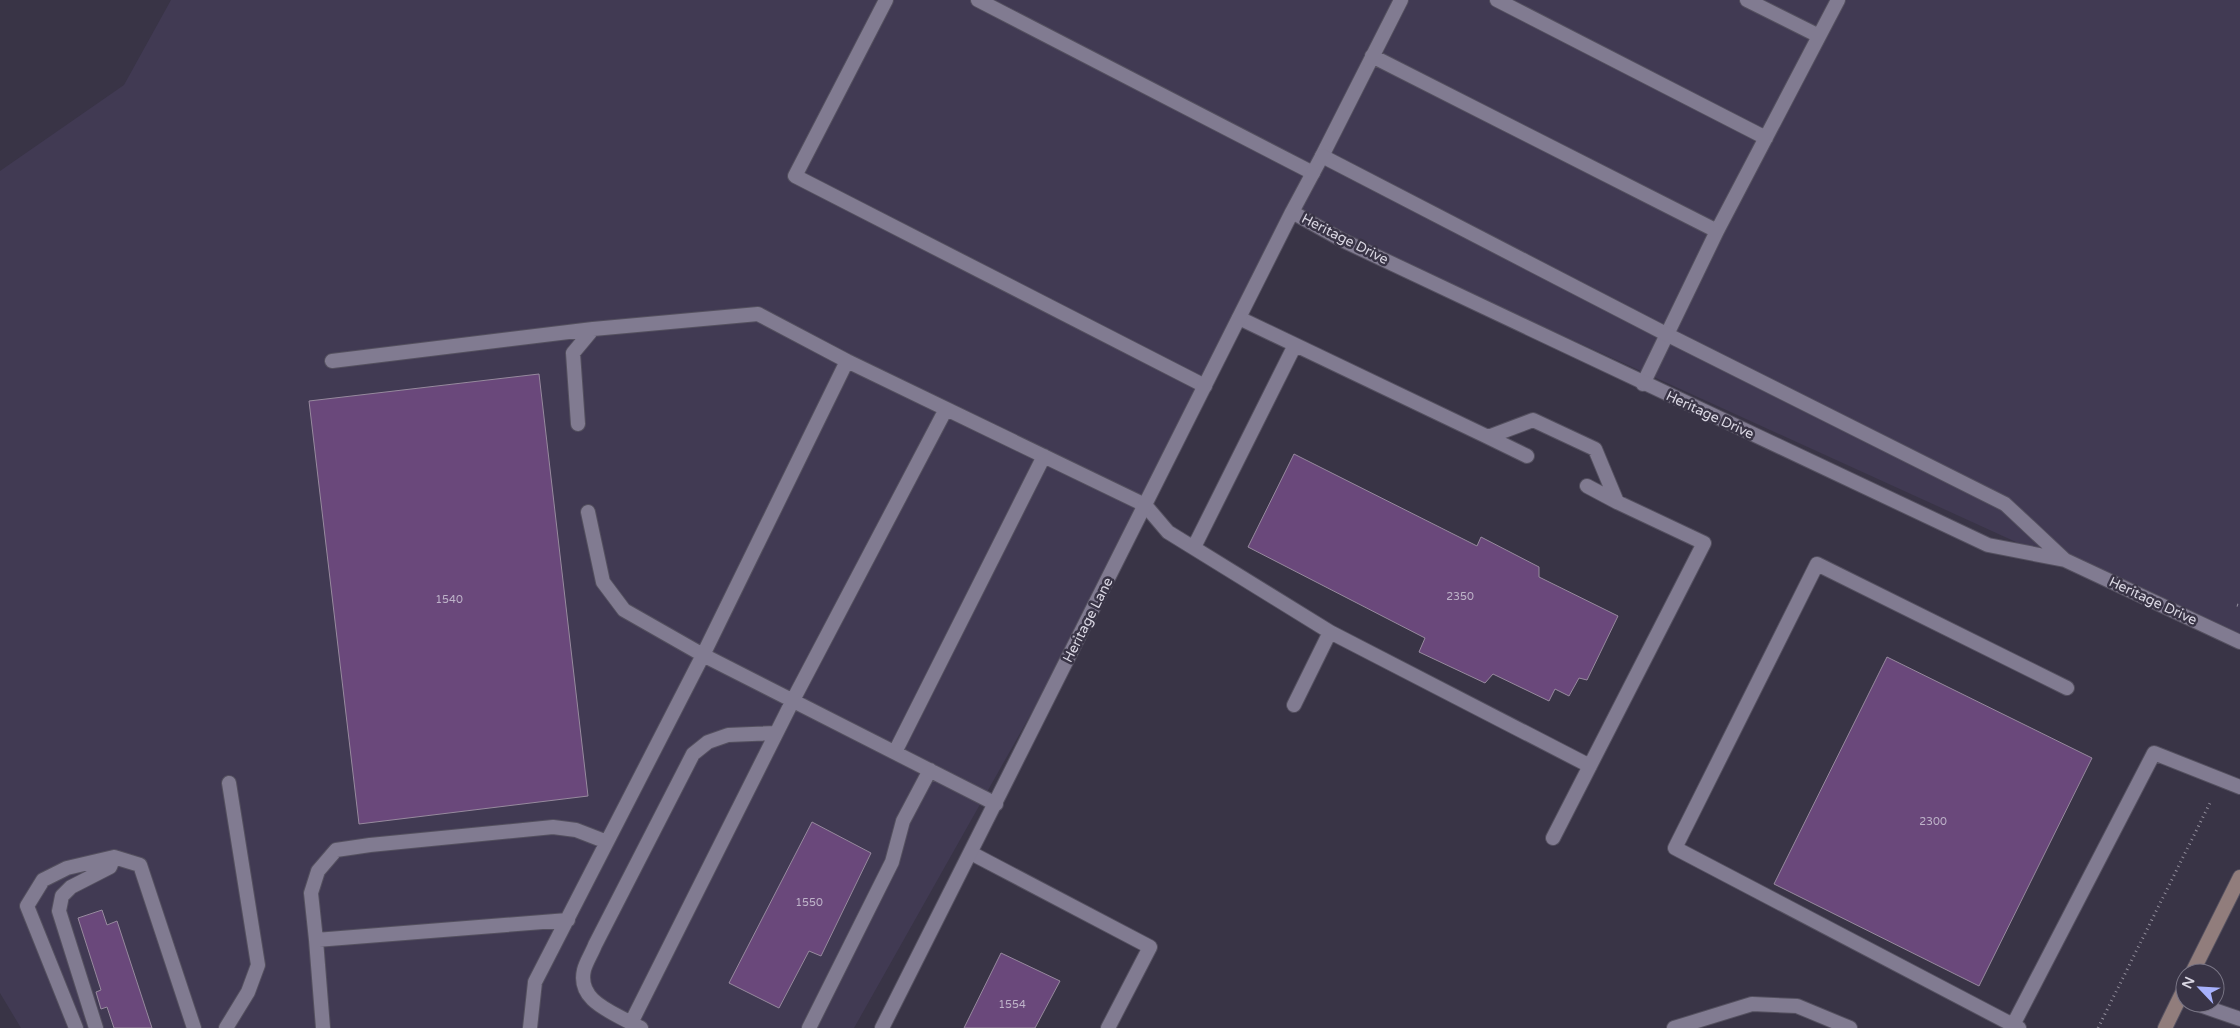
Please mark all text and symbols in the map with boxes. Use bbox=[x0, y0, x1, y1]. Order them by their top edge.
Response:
street label: Heritage Drive bbox=[1299, 210, 1391, 268]
street label: Heritage Drive bbox=[1663, 387, 1757, 443]
street label: Heritage Drive bbox=[2106, 573, 2200, 629]
street label: Heritage Lane bbox=[1059, 575, 1117, 665]
house number: 2350 bbox=[1446, 590, 1474, 603]
house number: 1540 bbox=[435, 593, 463, 606]
house number: 2300 bbox=[1919, 815, 1947, 828]
house number: 1550 bbox=[795, 896, 823, 909]
north arrow bbox=[2175, 963, 2225, 1013]
text: N bbox=[2179, 974, 2199, 991]
house number: 1554 bbox=[998, 998, 1026, 1011]

